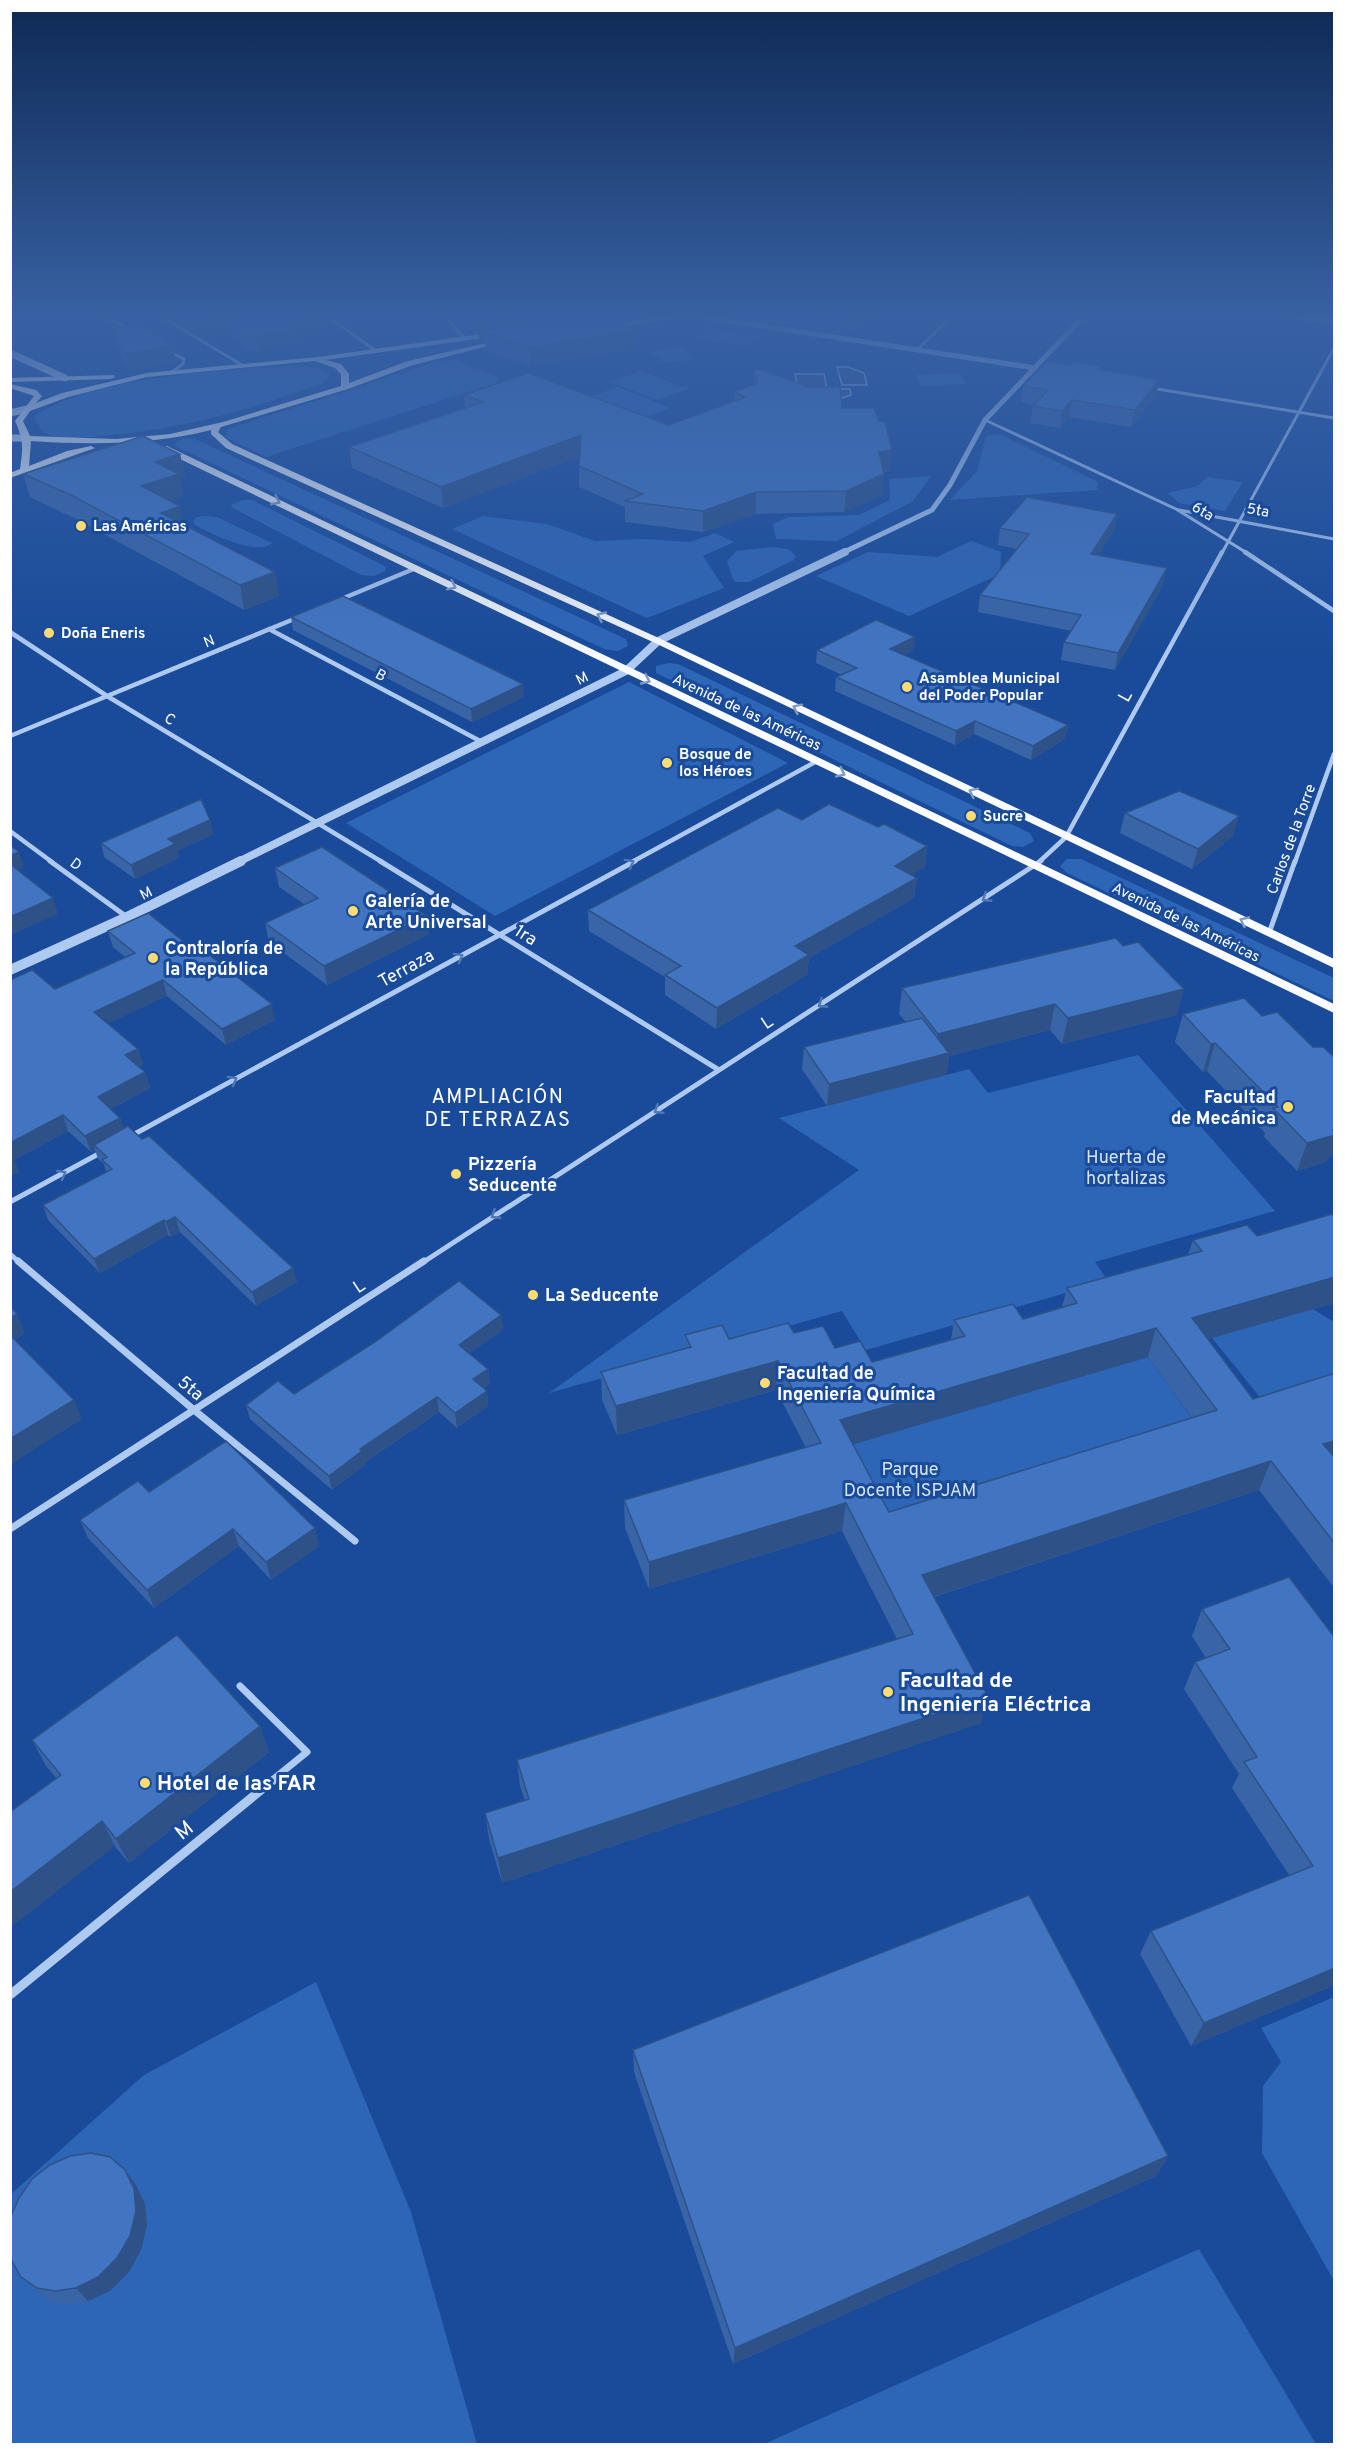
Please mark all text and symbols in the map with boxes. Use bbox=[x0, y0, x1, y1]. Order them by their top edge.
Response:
one-way arrow bbox=[270, 494, 281, 505]
street label: 6ta bbox=[1188, 498, 1217, 526]
street label: 5ta bbox=[1245, 500, 1271, 523]
place label: Las Américas bbox=[93, 518, 187, 537]
marker: Las Américas bbox=[74, 519, 88, 533]
one-way arrow bbox=[446, 578, 457, 590]
one-way arrow bbox=[597, 611, 608, 623]
place label: Doña Eneris bbox=[61, 625, 145, 644]
marker: Doña Eneris bbox=[42, 626, 56, 640]
street label: N bbox=[201, 632, 218, 653]
street label: B bbox=[371, 666, 389, 687]
street label: M bbox=[573, 668, 592, 691]
street label: Avenida de las Américas bbox=[669, 670, 824, 756]
place label: Asamblea Municipal del Poder Popular bbox=[919, 670, 1060, 706]
one-way arrow bbox=[640, 673, 651, 685]
marker: Asamblea Municipal del Poder Popular bbox=[900, 680, 914, 694]
street label: L bbox=[1114, 687, 1139, 707]
one-way arrow bbox=[792, 703, 803, 715]
street label: C bbox=[160, 710, 178, 731]
place label: Bosque de los Héroes bbox=[679, 746, 752, 782]
marker: Bosque de los Héroes bbox=[660, 756, 674, 770]
one-way arrow bbox=[835, 765, 846, 777]
street label: Carlos de la Torre bbox=[1264, 782, 1321, 897]
one-way arrow bbox=[968, 787, 979, 799]
place label: Sucre bbox=[983, 808, 1023, 827]
marker: Sucre bbox=[964, 809, 978, 823]
street label: D bbox=[65, 855, 85, 876]
one-way arrow bbox=[624, 859, 635, 870]
street label: Avenida de las Américas bbox=[1108, 879, 1262, 967]
street label: M bbox=[137, 883, 156, 906]
place label: Galería de Arte Universal bbox=[365, 891, 487, 935]
one-way arrow bbox=[982, 891, 993, 902]
marker: Galería de Arte Universal bbox=[346, 904, 360, 918]
one-way arrow bbox=[1239, 916, 1250, 928]
street label: 1ra bbox=[509, 920, 541, 952]
place label: Contraloría de la República bbox=[165, 938, 283, 982]
street label: Terraza bbox=[375, 945, 439, 994]
marker: Contraloría de la República bbox=[146, 951, 160, 965]
one-way arrow bbox=[453, 953, 463, 964]
one-way arrow bbox=[818, 996, 828, 1008]
street label: L bbox=[757, 1011, 778, 1036]
one-way arrow bbox=[227, 1076, 237, 1087]
district label: AMPLIACIÓN DE TERRAZAS bbox=[424, 1083, 572, 1134]
place label: Facultad de Mecánica bbox=[1171, 1087, 1276, 1131]
marker: Facultad de Mecánica bbox=[1281, 1100, 1295, 1114]
one-way arrow bbox=[654, 1102, 665, 1113]
park label: Huerta de hortalizas bbox=[1086, 1147, 1166, 1191]
place label: Pizzería Seducente bbox=[468, 1154, 557, 1198]
marker: Pizzería Seducente bbox=[449, 1167, 463, 1181]
one-way arrow bbox=[56, 1170, 66, 1181]
one-way arrow bbox=[490, 1208, 501, 1219]
street label: L bbox=[349, 1275, 370, 1300]
place label: La Seducente bbox=[545, 1285, 659, 1308]
marker: La Seducente bbox=[526, 1288, 540, 1302]
place label: Facultad de Ingeniería Química bbox=[777, 1363, 936, 1407]
street label: 5ta bbox=[172, 1372, 208, 1407]
marker: Facultad de Ingeniería Química bbox=[758, 1376, 772, 1390]
park label: Parque Docente ISPJAM bbox=[844, 1459, 976, 1503]
place label: Facultad de Ingeniería Eléctrica bbox=[900, 1668, 1091, 1719]
marker: Facultad de Ingeniería Eléctrica bbox=[881, 1685, 895, 1699]
place label: Hotel de las FAR bbox=[157, 1771, 316, 1798]
marker: Hotel de las FAR bbox=[138, 1776, 152, 1790]
street label: M bbox=[170, 1815, 200, 1847]

